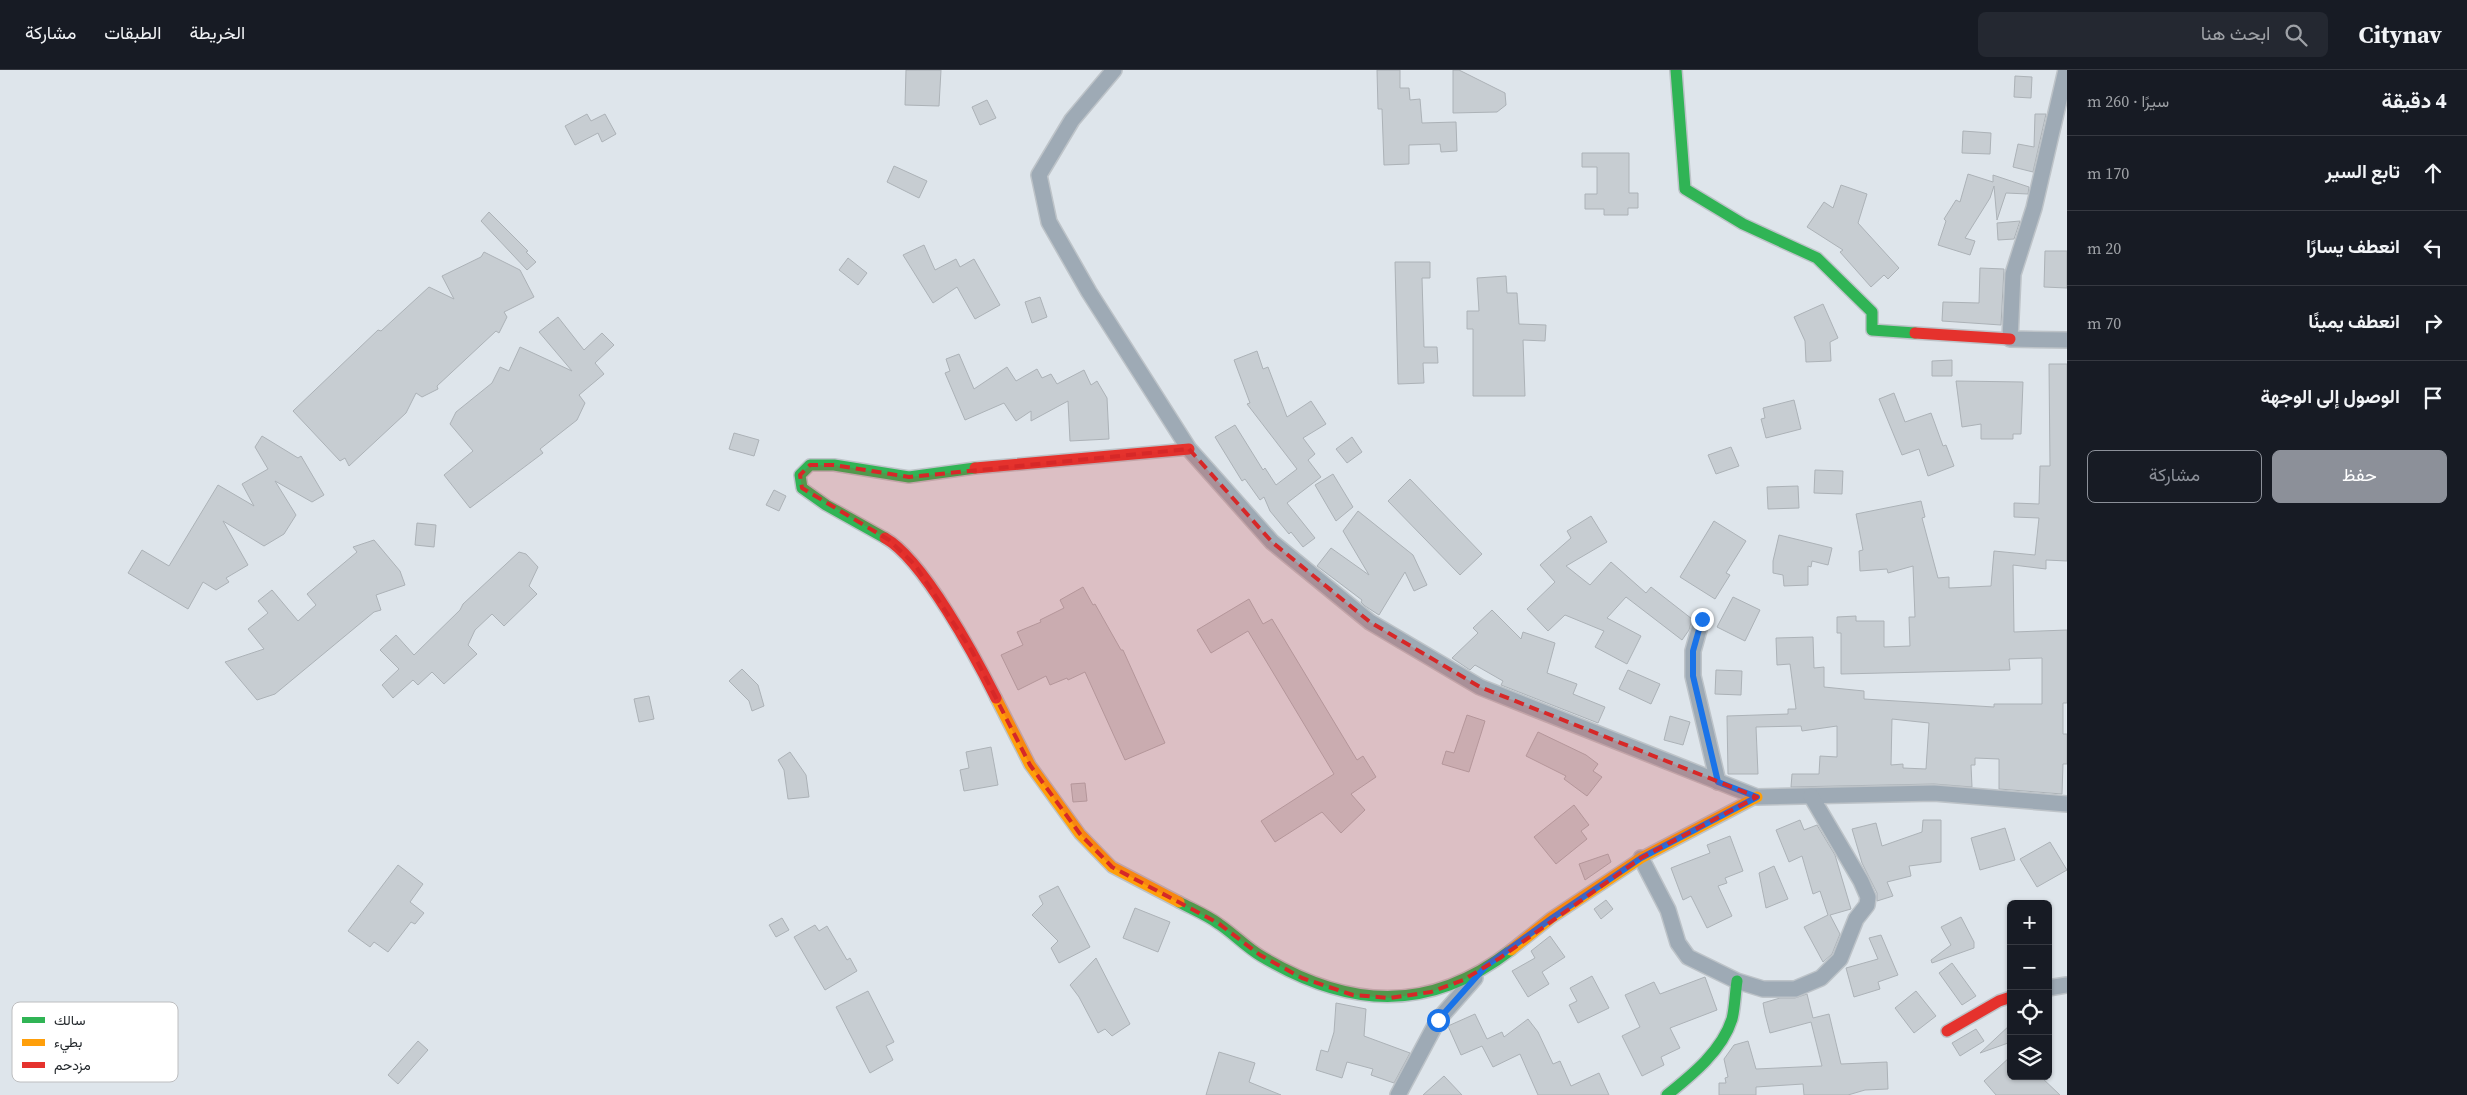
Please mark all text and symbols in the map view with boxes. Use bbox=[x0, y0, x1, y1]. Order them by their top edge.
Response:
search box bbox=[1978, 12, 2328, 57]
text: Citynav bbox=[2358, 18, 2442, 51]
text: مشاركة bbox=[25, 20, 76, 45]
text: الطبقات bbox=[104, 20, 161, 45]
text: الخريطة bbox=[189, 20, 245, 45]
text: ابحث هنا bbox=[2201, 20, 2270, 46]
icon: search bbox=[2282, 21, 2310, 49]
text: 4 دقيقة bbox=[2382, 86, 2447, 115]
text: سيرًا · 260 m bbox=[2087, 90, 2169, 112]
text: تابع السير bbox=[2325, 158, 2400, 184]
icon: ahead bbox=[2419, 159, 2447, 187]
text: 170 m bbox=[2087, 162, 2129, 184]
text: انعطف يسارًا bbox=[2306, 233, 2400, 259]
icon: left bbox=[2419, 234, 2447, 262]
text: 20 m bbox=[2087, 237, 2121, 259]
text: انعطف يمينًا bbox=[2308, 308, 2400, 334]
icon: right bbox=[2419, 309, 2447, 337]
text: 70 m bbox=[2087, 312, 2121, 334]
text: الوصول إلى الوجهة bbox=[2261, 383, 2400, 409]
icon: arrive bbox=[2419, 384, 2447, 412]
button: مشاركة bbox=[2087, 450, 2262, 503]
button: حفظ bbox=[2272, 450, 2447, 503]
route end bbox=[1691, 608, 1714, 631]
map controls bbox=[2007, 900, 2052, 1080]
button: + bbox=[2007, 900, 2052, 945]
button: − bbox=[2007, 945, 2052, 990]
button: locate bbox=[2007, 990, 2052, 1035]
legend bbox=[12, 1002, 178, 1082]
route start bbox=[1427, 1009, 1450, 1032]
text: سالك bbox=[54, 1010, 85, 1030]
text: بطيء bbox=[54, 1032, 82, 1054]
button: layers bbox=[2007, 1035, 2052, 1080]
text: مزدحم bbox=[54, 1055, 91, 1075]

